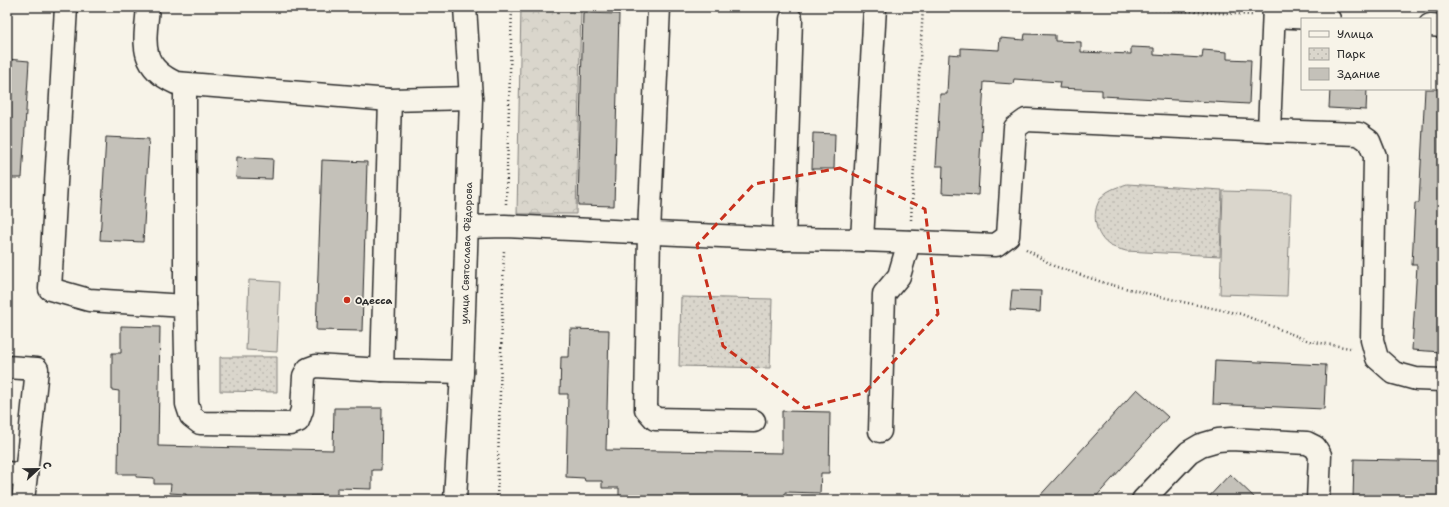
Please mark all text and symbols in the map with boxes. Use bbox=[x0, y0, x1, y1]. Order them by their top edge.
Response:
legend bbox=[1301, 18, 1431, 90]
text: Улица bbox=[1337, 26, 1374, 42]
text: Парк bbox=[1337, 46, 1366, 62]
text: Здание bbox=[1337, 66, 1381, 82]
street label: улица Святослава Фёдорова bbox=[457, 181, 475, 325]
place label: Одесса bbox=[355, 294, 392, 307]
marker: Одесса bbox=[342, 295, 352, 305]
north arrow bbox=[18, 449, 58, 489]
text: С bbox=[39, 459, 55, 472]

